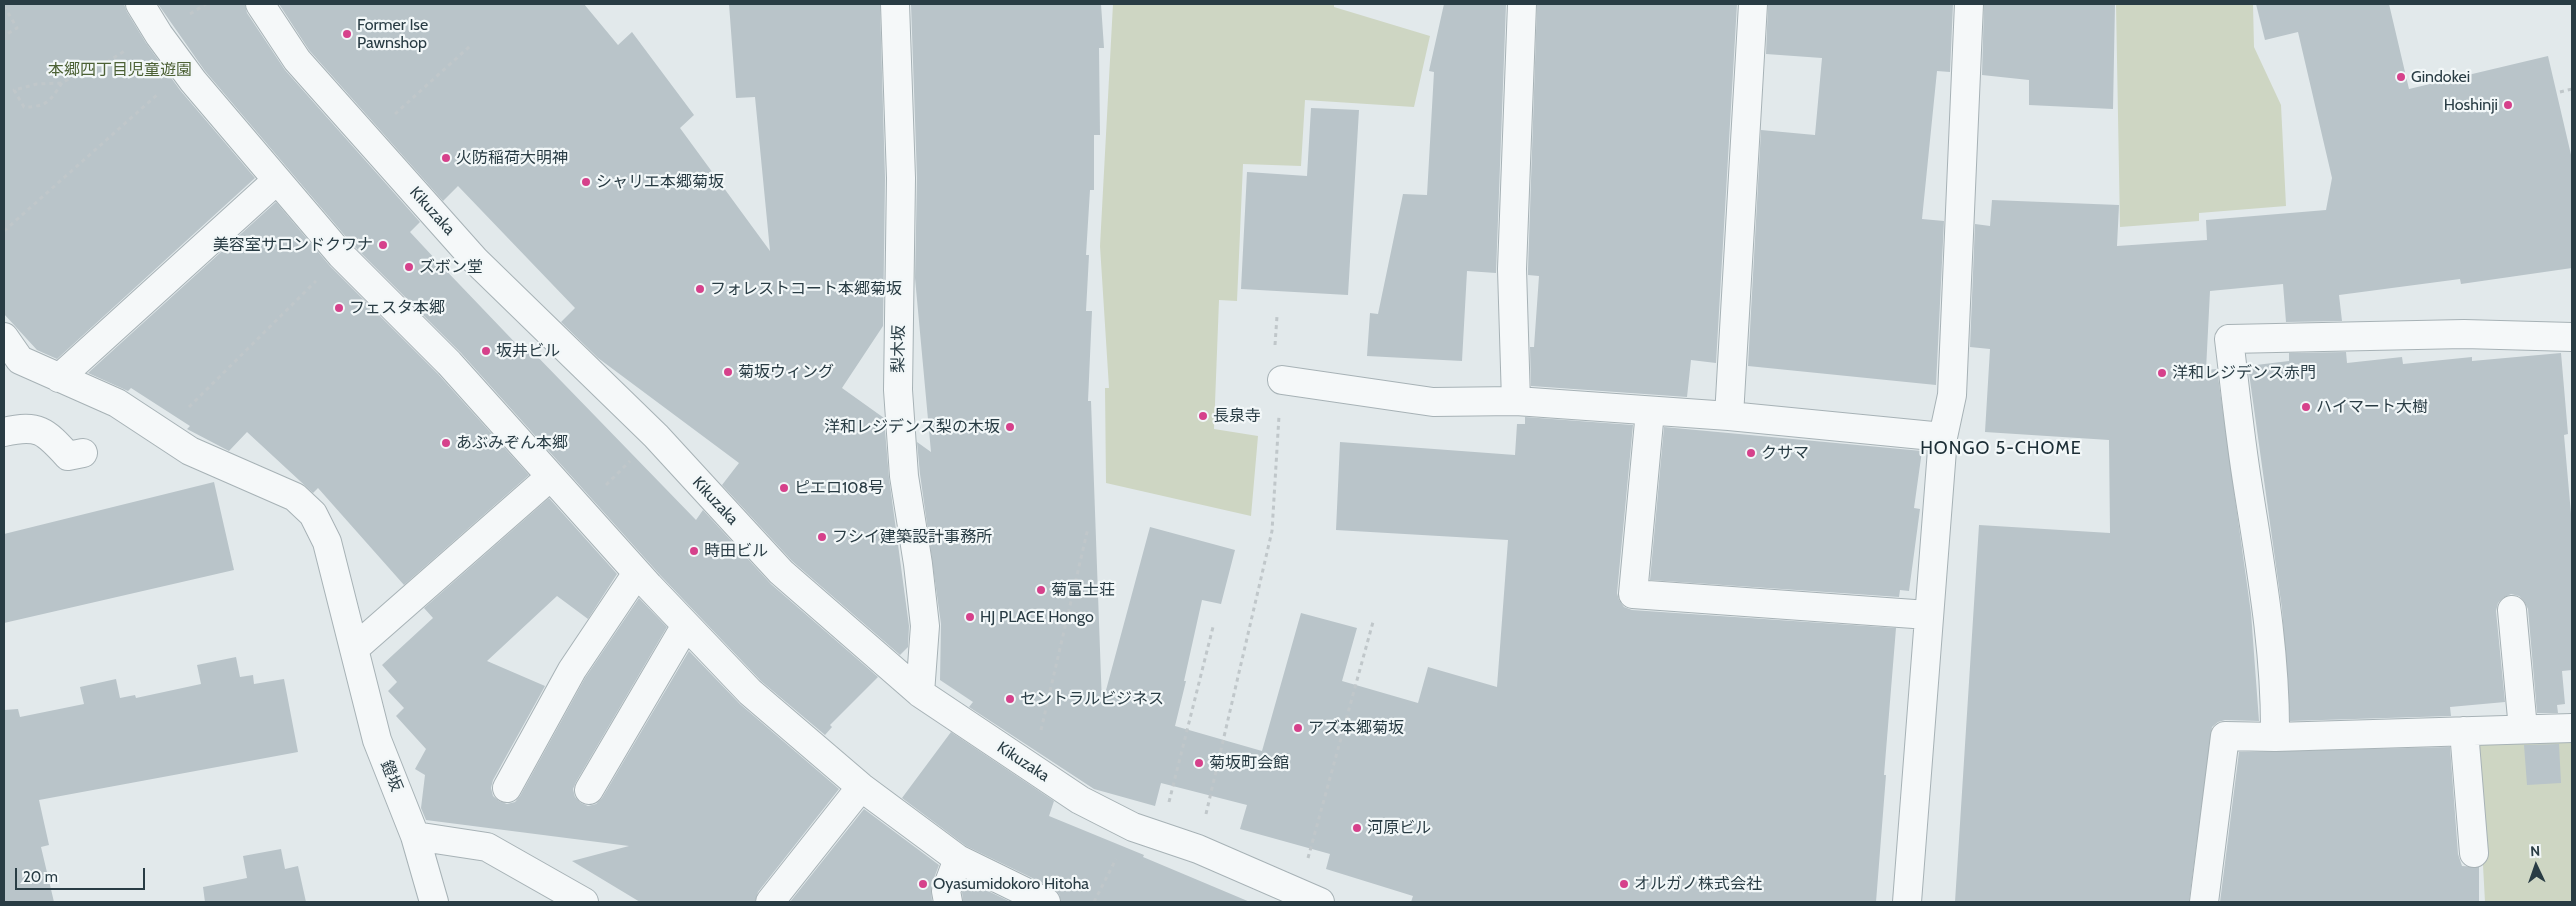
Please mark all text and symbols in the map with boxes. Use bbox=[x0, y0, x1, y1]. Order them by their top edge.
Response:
place label: Former Ise Pawnshop bbox=[357, 15, 428, 53]
marker: Former Ise Pawnshop bbox=[341, 28, 353, 40]
park label: 本郷四丁目児童遊園 bbox=[48, 60, 192, 80]
place label: Gindokei bbox=[2411, 67, 2470, 87]
marker: Gindokei bbox=[2395, 71, 2407, 83]
place label: Hoshinji bbox=[2444, 95, 2498, 115]
marker: Hoshinji bbox=[2502, 99, 2514, 111]
place label: 火防稲荷大明神 bbox=[456, 148, 568, 168]
marker: 火防稲荷大明神 bbox=[440, 152, 452, 164]
place label: シャリエ本郷菊坂 bbox=[596, 172, 724, 192]
marker: シャリエ本郷菊坂 bbox=[580, 176, 592, 188]
street label: Kikuzaka bbox=[405, 183, 459, 239]
place label: 美容室サロンドクワナ bbox=[213, 235, 373, 255]
marker: 美容室サロンドクワナ bbox=[377, 239, 389, 251]
place label: ズボン堂 bbox=[419, 257, 483, 277]
marker: ズボン堂 bbox=[403, 261, 415, 273]
place label: フォレストコート本郷菊坂 bbox=[710, 279, 902, 299]
marker: フォレストコート本郷菊坂 bbox=[694, 283, 706, 295]
place label: フェスタ本郷 bbox=[349, 298, 445, 318]
marker: フェスタ本郷 bbox=[333, 302, 345, 314]
street label: 梨木坂 bbox=[889, 325, 909, 373]
place label: 坂井ビル bbox=[496, 341, 560, 361]
marker: 坂井ビル bbox=[480, 345, 492, 357]
place label: 菊坂ウィング bbox=[738, 362, 834, 382]
place label: 洋和レジデンス赤門 bbox=[2172, 363, 2316, 383]
marker: 菊坂ウィング bbox=[722, 366, 734, 378]
marker: 洋和レジデンス赤門 bbox=[2156, 367, 2168, 379]
place label: ハイマート大樹 bbox=[2316, 397, 2428, 417]
marker: ハイマート大樹 bbox=[2300, 401, 2312, 413]
place label: 長泉寺 bbox=[1213, 406, 1261, 426]
marker: 長泉寺 bbox=[1197, 410, 1209, 422]
place label: 洋和レジデンス梨の木坂 bbox=[824, 417, 1000, 437]
marker: 洋和レジデンス梨の木坂 bbox=[1004, 421, 1016, 433]
place label: あぶみぞん本郷 bbox=[456, 433, 568, 453]
marker: あぶみぞん本郷 bbox=[440, 437, 452, 449]
district label: HONGO 5-CHOME bbox=[1919, 438, 2083, 460]
place label: クサマ bbox=[1761, 443, 1809, 463]
marker: クサマ bbox=[1745, 447, 1757, 459]
street label: Kikuzaka bbox=[688, 473, 742, 529]
place label: ピエロ108号 bbox=[794, 478, 884, 498]
marker: ピエロ108号 bbox=[778, 482, 790, 494]
place label: フシイ建築設計事務所 bbox=[832, 527, 992, 547]
marker: フシイ建築設計事務所 bbox=[816, 531, 828, 543]
place label: 時田ビル bbox=[704, 541, 768, 561]
marker: 時田ビル bbox=[688, 545, 700, 557]
place label: 菊富士荘 bbox=[1051, 580, 1115, 600]
marker: 菊富士荘 bbox=[1035, 584, 1047, 596]
place label: HJ PLACE Hongo bbox=[980, 607, 1094, 627]
marker: HJ PLACE Hongo bbox=[964, 611, 976, 623]
place label: セントラルビジネス bbox=[1020, 689, 1164, 709]
marker: セントラルビジネス bbox=[1004, 693, 1016, 705]
place label: アズ本郷菊坂 bbox=[1308, 718, 1404, 738]
marker: アズ本郷菊坂 bbox=[1292, 722, 1304, 734]
street label: Kikuzaka bbox=[993, 738, 1053, 786]
place label: 菊坂町会館 bbox=[1209, 753, 1289, 773]
marker: 菊坂町会館 bbox=[1193, 757, 1205, 769]
street label: 鐙坂 bbox=[376, 758, 406, 794]
place label: 河原ビル bbox=[1367, 818, 1431, 838]
marker: 河原ビル bbox=[1351, 822, 1363, 834]
north arrow bbox=[2511, 841, 2561, 891]
text: N bbox=[2530, 842, 2541, 860]
scale bar bbox=[18, 858, 148, 890]
text: 20 m bbox=[23, 868, 58, 886]
place label: Oyasumidokoro Hitoha bbox=[933, 874, 1089, 894]
place label: オルガノ株式会社 bbox=[1634, 874, 1762, 894]
marker: Oyasumidokoro Hitoha bbox=[917, 878, 929, 890]
marker: オルガノ株式会社 bbox=[1618, 878, 1630, 890]

